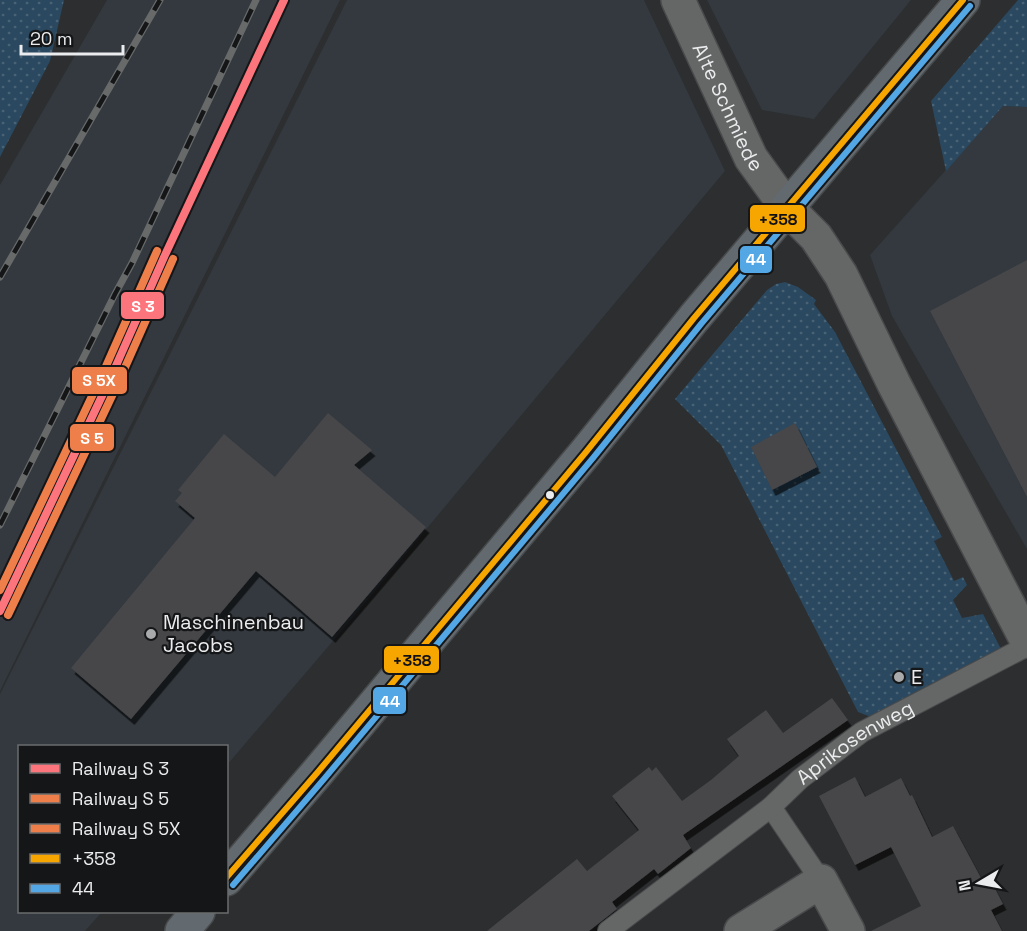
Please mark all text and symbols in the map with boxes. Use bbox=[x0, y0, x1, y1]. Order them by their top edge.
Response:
scale bar bbox=[21, 18, 123, 56]
text: 20 m bbox=[30, 27, 73, 50]
street label: Alte Schmiede bbox=[687, 39, 769, 176]
line badge: +358 bbox=[749, 204, 806, 233]
text: +358 bbox=[759, 209, 798, 230]
line badge: 44 bbox=[739, 245, 773, 274]
text: 44 bbox=[746, 249, 766, 270]
line badge: S 3 bbox=[120, 291, 165, 320]
text: S 3 bbox=[131, 296, 155, 317]
line badge: S 5X bbox=[71, 366, 128, 395]
text: S 5X bbox=[82, 370, 116, 391]
line badge: S 5 bbox=[69, 423, 115, 452]
text: S 5 bbox=[80, 428, 104, 449]
unlabelled marker bbox=[544, 489, 556, 501]
place label: Maschinenbau Jacobs bbox=[163, 609, 304, 658]
marker: Maschinenbau Jacobs bbox=[144, 627, 158, 641]
line badge: +358 bbox=[383, 645, 440, 674]
text: +358 bbox=[393, 650, 432, 671]
place label: E bbox=[911, 664, 922, 690]
marker: E bbox=[892, 670, 906, 684]
line badge: 44 bbox=[372, 686, 407, 715]
text: 44 bbox=[380, 691, 400, 712]
street label: Aprikosenweg bbox=[791, 694, 918, 790]
legend bbox=[18, 745, 228, 913]
text: Railway S 3 bbox=[72, 757, 169, 780]
text: Railway S 5 bbox=[72, 787, 169, 810]
text: Railway S 5X bbox=[72, 817, 180, 840]
text: +358 bbox=[72, 847, 116, 870]
north arrow bbox=[949, 853, 1009, 913]
text: 44 bbox=[72, 877, 95, 900]
text: N bbox=[953, 878, 976, 893]

